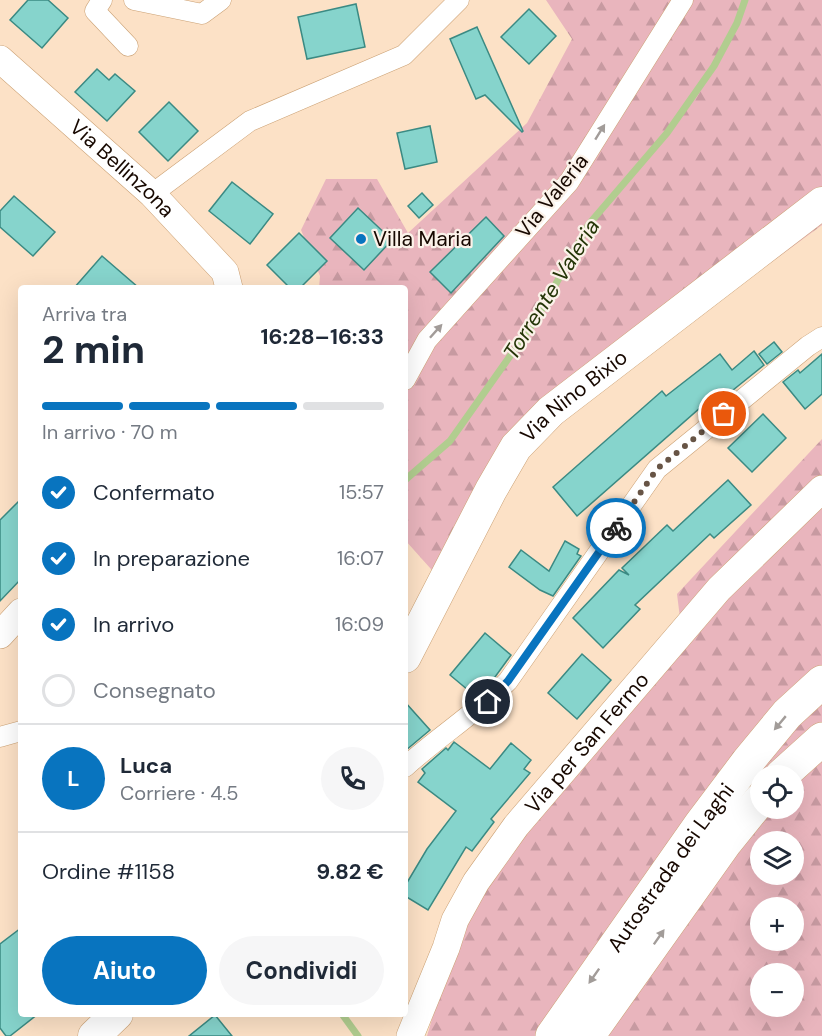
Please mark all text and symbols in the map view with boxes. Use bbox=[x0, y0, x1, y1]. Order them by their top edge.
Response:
street label: Via Bellinzona bbox=[64, 113, 181, 223]
one-way arrow bbox=[594, 124, 605, 141]
street label: Via Valeria bbox=[509, 148, 595, 244]
water label: Torrente Valeria bbox=[496, 213, 606, 365]
place label: Villa Maria bbox=[373, 225, 472, 253]
marker: Villa Maria bbox=[354, 232, 368, 246]
text: Arriva tra bbox=[42, 301, 127, 327]
text: 16:28–16:33 bbox=[261, 322, 384, 351]
one-way arrow bbox=[429, 323, 443, 338]
text: 2 min bbox=[42, 324, 145, 375]
street label: Via Nino Bixio bbox=[514, 343, 633, 448]
pin bbox=[698, 388, 749, 439]
icon: bag bbox=[707, 397, 740, 430]
text: In arrivo · 70 m bbox=[42, 419, 178, 445]
icon: check bbox=[42, 476, 75, 509]
text: Confermato bbox=[93, 478, 215, 507]
text: 15:57 bbox=[339, 479, 384, 505]
courier bbox=[586, 498, 646, 558]
icon: bike bbox=[600, 512, 633, 545]
icon: check bbox=[42, 542, 75, 575]
text: In preparazione bbox=[93, 544, 250, 573]
text: 16:07 bbox=[337, 545, 384, 571]
icon: check bbox=[42, 608, 75, 641]
text: In arrivo bbox=[93, 610, 174, 639]
text: 16:09 bbox=[335, 611, 384, 637]
street label: Via per San Fermo bbox=[519, 666, 655, 820]
text: Consegnato bbox=[93, 676, 216, 705]
pin bbox=[462, 676, 513, 727]
icon: home bbox=[471, 685, 504, 718]
one-way arrow bbox=[774, 715, 787, 730]
button: phone bbox=[321, 747, 384, 810]
text: Luca bbox=[120, 751, 172, 780]
text: L bbox=[67, 764, 80, 793]
map controls bbox=[750, 765, 804, 1017]
button: locate bbox=[750, 765, 804, 819]
street label: Autostrada dei Laghi bbox=[601, 778, 741, 958]
text: Corriere · 4.5 bbox=[120, 780, 238, 806]
button: layers bbox=[750, 831, 804, 885]
text: Ordine #1158 bbox=[42, 857, 175, 886]
text: 9.82 € bbox=[316, 857, 384, 886]
button: + bbox=[750, 897, 804, 951]
one-way arrow bbox=[653, 929, 664, 945]
button: Aiuto bbox=[42, 936, 207, 1005]
button: Condividi bbox=[219, 936, 384, 1005]
button: − bbox=[750, 963, 804, 1017]
one-way arrow bbox=[589, 968, 600, 984]

